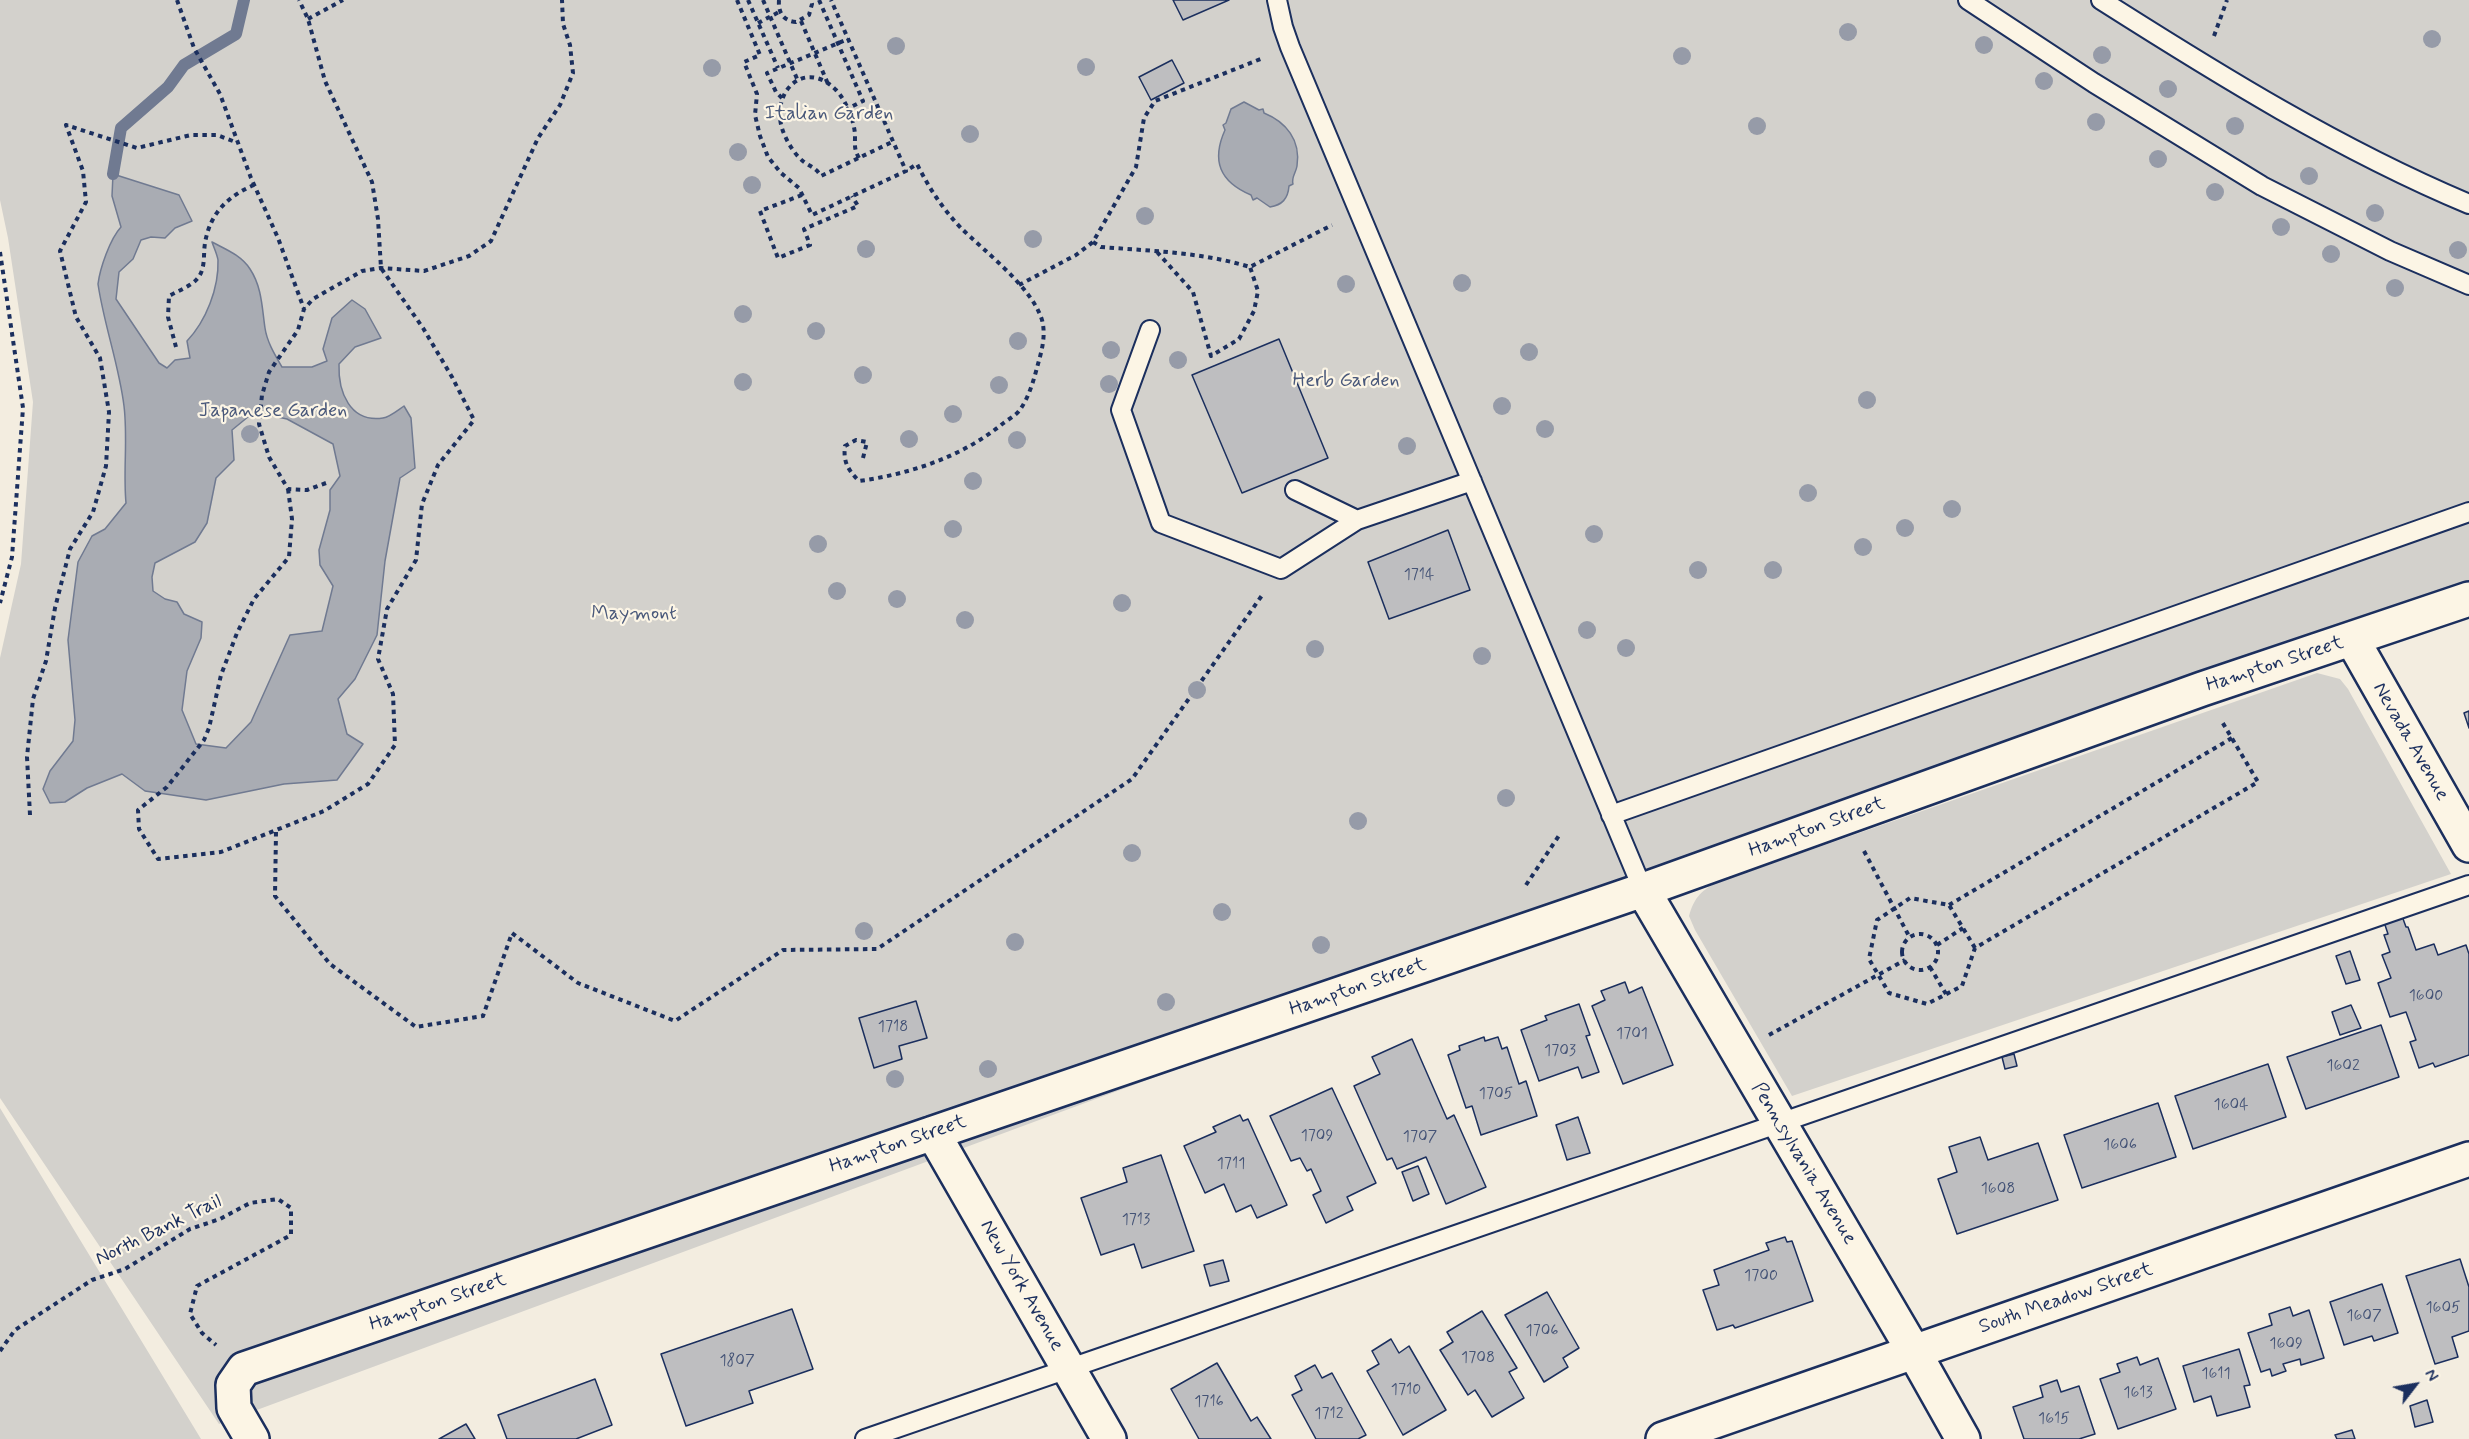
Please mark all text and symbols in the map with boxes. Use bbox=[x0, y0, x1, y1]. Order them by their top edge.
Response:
park label: Italian Garden bbox=[765, 103, 893, 127]
park label: Herb Garden bbox=[1292, 370, 1400, 394]
park label: Japanese Garden bbox=[199, 400, 347, 424]
house number: 1714 bbox=[1404, 566, 1434, 586]
park label: Maymont bbox=[591, 603, 677, 627]
street label: Hampton Street bbox=[2203, 631, 2347, 699]
street label: Nevada Avenue bbox=[2366, 679, 2454, 805]
street label: Hampton Street bbox=[1746, 792, 1888, 864]
street label: Hampton Street bbox=[1286, 953, 1430, 1023]
house number: 1600 bbox=[2409, 987, 2443, 1007]
house number: 1718 bbox=[878, 1018, 908, 1038]
house number: 1701 bbox=[1616, 1025, 1648, 1045]
house number: 1703 bbox=[1544, 1042, 1576, 1062]
house number: 1602 bbox=[2326, 1057, 2360, 1077]
street label: Pennsylvania Avenue bbox=[1745, 1079, 1861, 1249]
house number: 1705 bbox=[1479, 1085, 1513, 1105]
house number: 1604 bbox=[2214, 1096, 2248, 1116]
street label: Hampton Street bbox=[826, 1110, 970, 1180]
house number: 1709 bbox=[1301, 1127, 1333, 1147]
house number: 1707 bbox=[1403, 1128, 1437, 1148]
house number: 1606 bbox=[2103, 1136, 2137, 1156]
house number: 1711 bbox=[1217, 1155, 1245, 1175]
house number: 1608 bbox=[1981, 1180, 2015, 1200]
street label: North Bank Trail bbox=[92, 1190, 226, 1272]
house number: 1713 bbox=[1122, 1211, 1150, 1231]
street label: New York Avenue bbox=[974, 1216, 1068, 1356]
street label: South Meadow Street bbox=[1976, 1258, 2156, 1340]
house number: 1700 bbox=[1744, 1267, 1778, 1287]
street label: Hampton Street bbox=[366, 1268, 510, 1338]
house number: 1605 bbox=[2425, 1299, 2461, 1319]
house number: 1607 bbox=[2346, 1307, 2382, 1327]
house number: 1706 bbox=[1525, 1322, 1559, 1342]
house number: 1609 bbox=[2269, 1335, 2303, 1355]
house number: 1708 bbox=[1461, 1349, 1495, 1369]
house number: 1807 bbox=[719, 1352, 755, 1372]
north arrow bbox=[2385, 1355, 2445, 1415]
house number: 1611 bbox=[2201, 1365, 2231, 1385]
text: N bbox=[2419, 1365, 2443, 1385]
house number: 1710 bbox=[1391, 1381, 1421, 1401]
house number: 1613 bbox=[2123, 1384, 2153, 1404]
house number: 1716 bbox=[1194, 1393, 1224, 1413]
house number: 1712 bbox=[1314, 1405, 1344, 1425]
house number: 1615 bbox=[2038, 1410, 2070, 1430]

